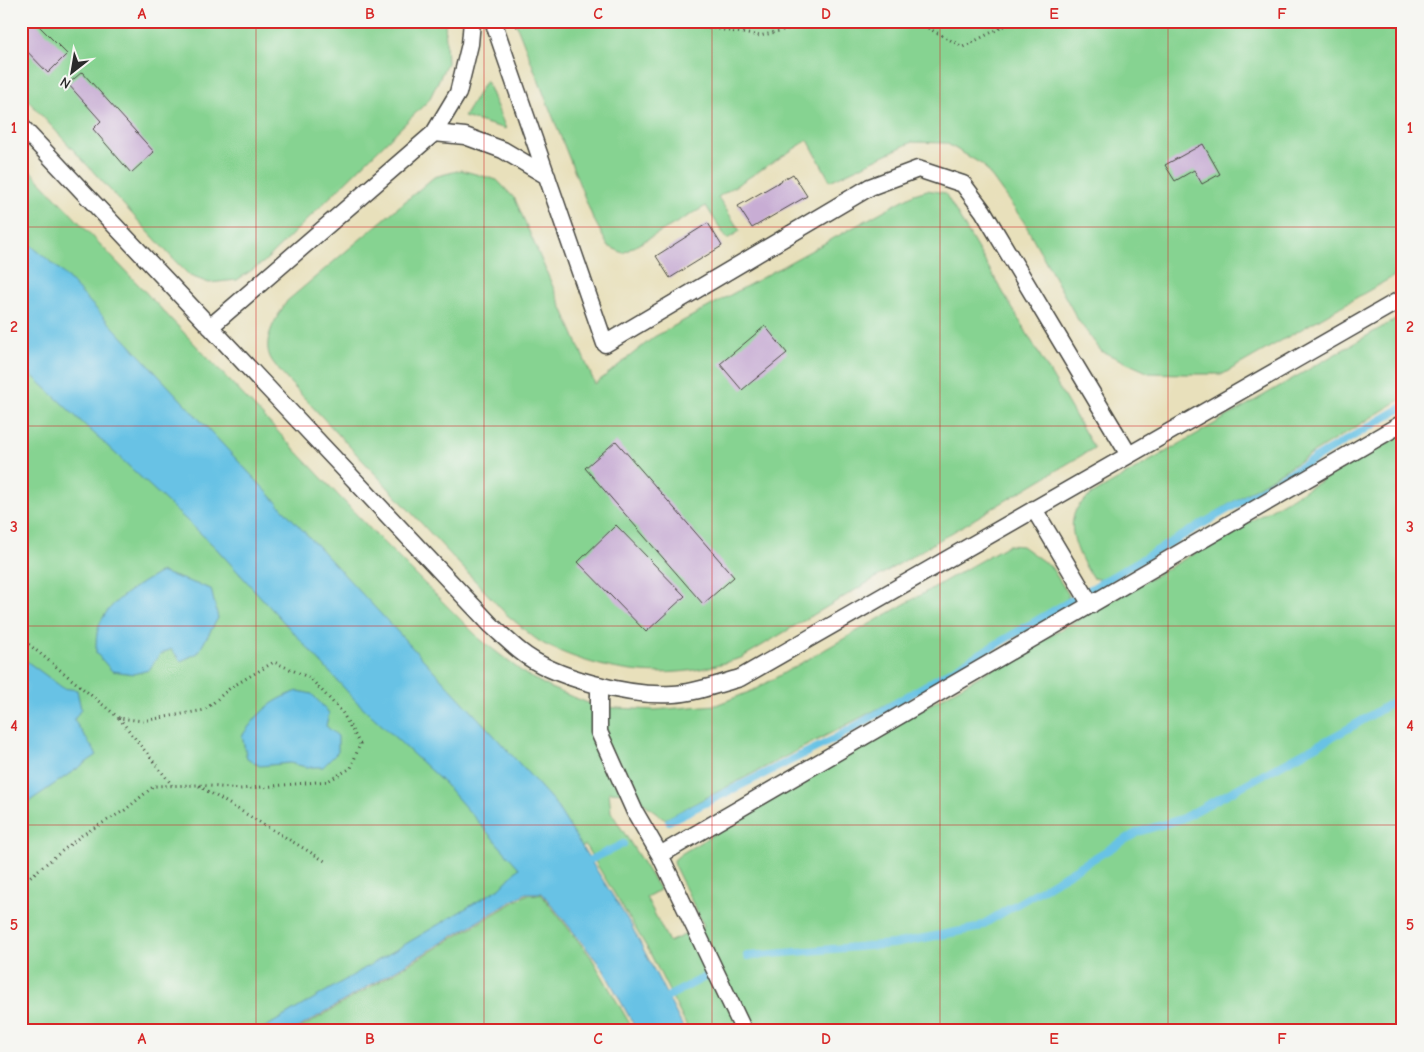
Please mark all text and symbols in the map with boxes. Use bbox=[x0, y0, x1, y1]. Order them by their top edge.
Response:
text: A bbox=[138, 5, 147, 23]
text: B bbox=[365, 5, 375, 23]
text: C bbox=[593, 5, 603, 23]
text: D bbox=[821, 5, 831, 23]
text: E bbox=[1049, 5, 1059, 23]
text: F bbox=[1277, 5, 1287, 23]
north arrow bbox=[48, 48, 98, 98]
text: N bbox=[57, 73, 74, 92]
text: 1 bbox=[11, 119, 17, 137]
text: 1 bbox=[1407, 119, 1413, 137]
text: 2 bbox=[10, 318, 18, 336]
text: 2 bbox=[1406, 318, 1414, 336]
text: 3 bbox=[10, 518, 18, 536]
text: 3 bbox=[1406, 518, 1414, 536]
text: 4 bbox=[10, 717, 18, 735]
text: 4 bbox=[1406, 717, 1414, 735]
text: 5 bbox=[10, 916, 18, 934]
text: 5 bbox=[1406, 916, 1414, 934]
text: A bbox=[138, 1030, 147, 1048]
text: B bbox=[365, 1030, 375, 1048]
text: C bbox=[593, 1030, 603, 1048]
text: D bbox=[821, 1030, 831, 1048]
text: E bbox=[1049, 1030, 1059, 1048]
text: F bbox=[1277, 1030, 1287, 1048]

